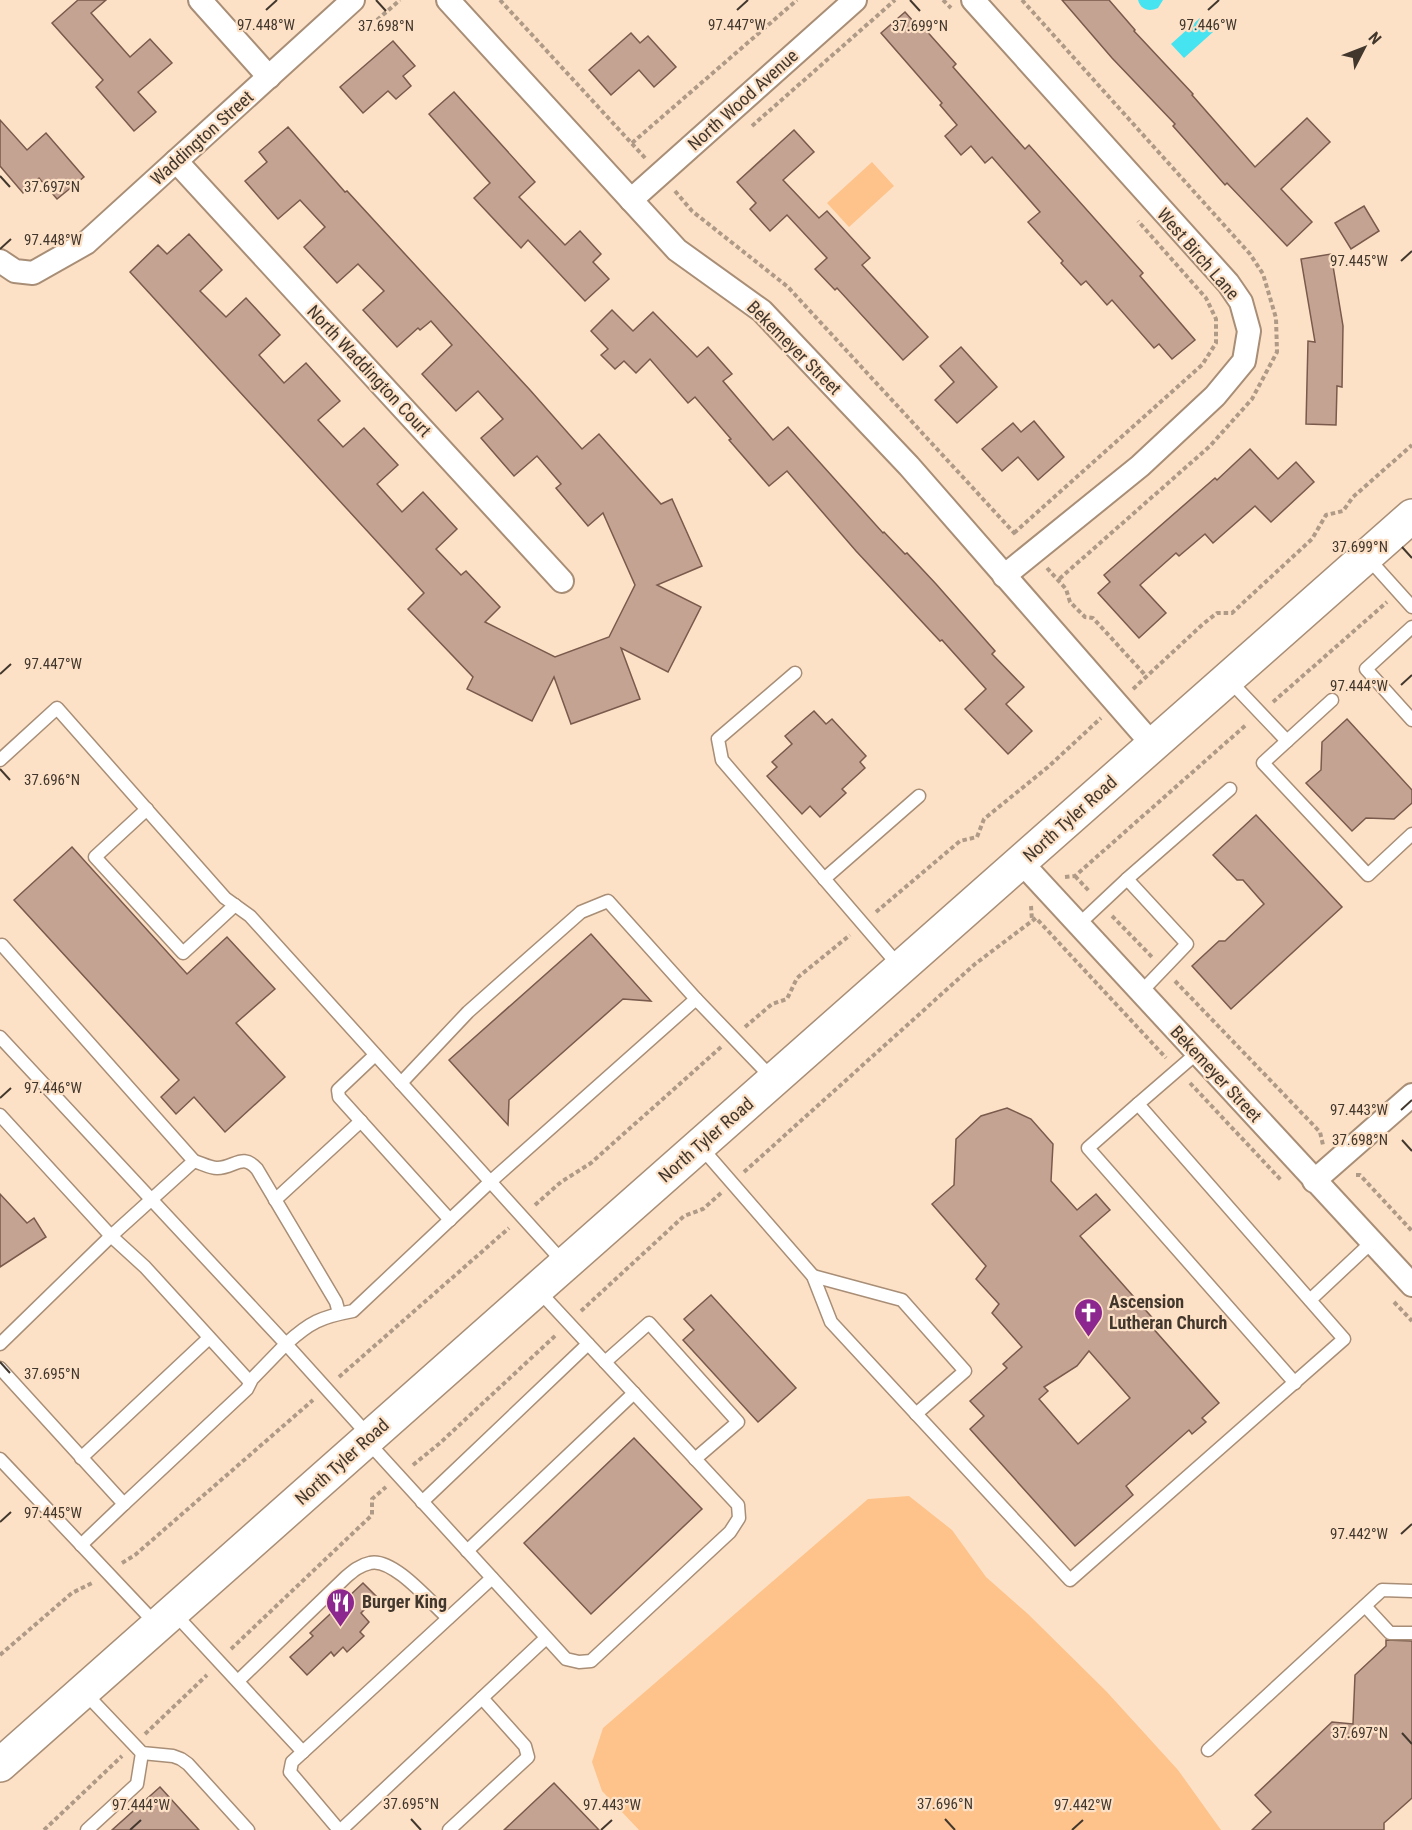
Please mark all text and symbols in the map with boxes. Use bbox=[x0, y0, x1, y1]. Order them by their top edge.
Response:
text: 97.448°W bbox=[237, 16, 296, 34]
text: 97.447°W bbox=[708, 16, 767, 34]
text: 97.446°W bbox=[1179, 16, 1238, 34]
text: 37.698°N bbox=[358, 17, 414, 35]
text: 37.699°N bbox=[892, 17, 948, 35]
north arrow bbox=[1334, 18, 1394, 78]
text: N bbox=[1364, 28, 1385, 48]
street label: North Wood Avenue bbox=[683, 45, 802, 154]
street label: Waddington Street bbox=[146, 86, 257, 189]
text: 37.697°N bbox=[24, 178, 80, 196]
street label: West Birch Lane bbox=[1153, 204, 1244, 304]
text: 97.448°W bbox=[24, 231, 83, 249]
text: 97.445°W bbox=[1330, 252, 1389, 270]
street label: Bekemeyer Street bbox=[743, 296, 846, 399]
street label: North Waddington Court bbox=[303, 301, 436, 441]
text: 37.699°N bbox=[1332, 538, 1388, 556]
text: 97.447°W bbox=[24, 655, 83, 673]
text: 97.444°W bbox=[1330, 677, 1389, 695]
text: 37.696°N bbox=[24, 771, 80, 789]
street label: North Tyler Road bbox=[1019, 771, 1121, 866]
street label: Bekemeyer Street bbox=[1166, 1021, 1266, 1126]
text: 97.446°W bbox=[24, 1079, 83, 1097]
street label: North Tyler Road bbox=[654, 1093, 757, 1186]
text: 97.443°W bbox=[1330, 1101, 1389, 1119]
text: 37.698°N bbox=[1332, 1131, 1388, 1149]
place label: Ascension Lutheran Church bbox=[1109, 1291, 1227, 1333]
church icon: Ascension Lutheran Church bbox=[1072, 1296, 1104, 1338]
text: 37.695°N bbox=[24, 1365, 80, 1383]
street label: North Tyler Road bbox=[291, 1414, 393, 1509]
text: 97.445°W bbox=[24, 1504, 83, 1522]
text: 97.442°W bbox=[1330, 1525, 1389, 1543]
restaurant icon: Burger King bbox=[325, 1586, 357, 1628]
place label: Burger King bbox=[362, 1591, 447, 1612]
text: 37.697°N bbox=[1332, 1724, 1388, 1742]
text: 37.695°N bbox=[383, 1795, 439, 1813]
text: 37.696°N bbox=[917, 1795, 973, 1813]
text: 97.444°W bbox=[112, 1796, 171, 1814]
text: 97.443°W bbox=[583, 1796, 642, 1814]
text: 97.442°W bbox=[1054, 1796, 1113, 1814]

